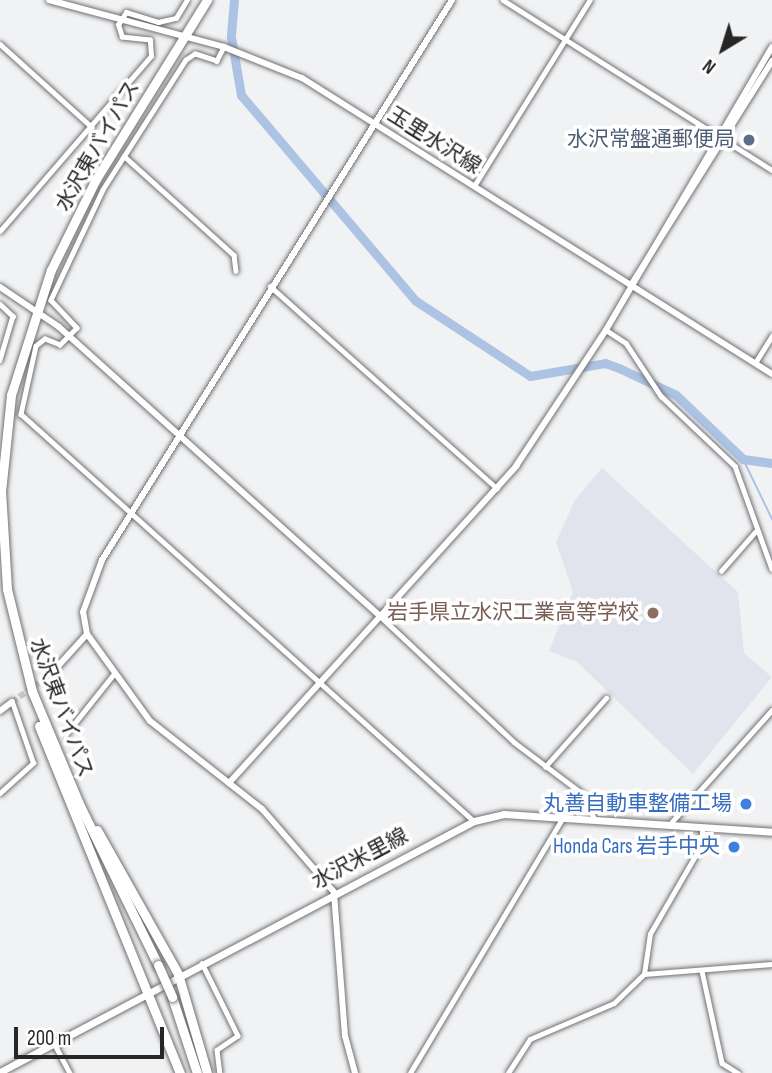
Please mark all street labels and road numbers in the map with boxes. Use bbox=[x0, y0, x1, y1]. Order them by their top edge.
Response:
street label: 水沢東バイパス bbox=[50, 76, 146, 216]
street label: 玉里水沢線 bbox=[383, 102, 485, 180]
street label: 水沢東バイパス bbox=[24, 635, 98, 781]
street label: 水沢米里線 bbox=[308, 823, 412, 895]

